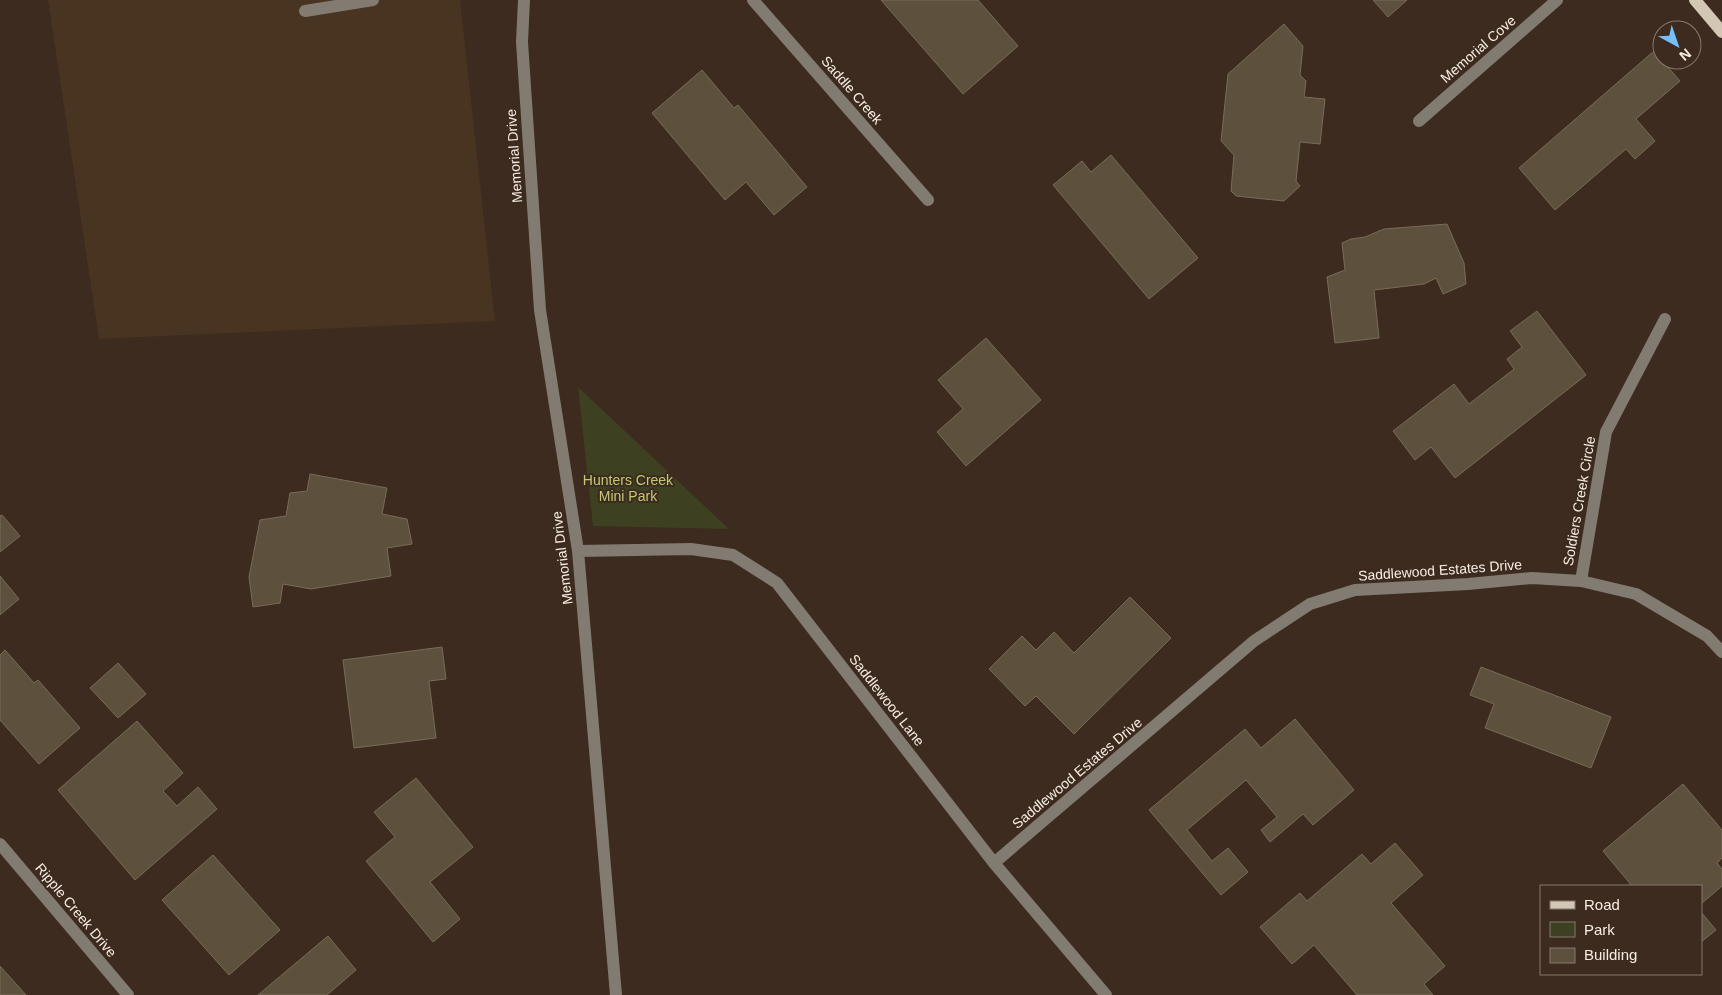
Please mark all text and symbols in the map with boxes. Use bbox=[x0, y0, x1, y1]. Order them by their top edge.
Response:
street label: Memorial Cove bbox=[1437, 12, 1519, 86]
north arrow bbox=[1652, 20, 1702, 70]
text: N bbox=[1676, 46, 1694, 64]
street label: Saddle Creek bbox=[818, 53, 887, 128]
street label: Memorial Drive bbox=[503, 108, 525, 204]
street label: Soldiers Creek Circle bbox=[1560, 435, 1598, 567]
park label: Hunters Creek Mini Park bbox=[583, 472, 674, 504]
street label: Memorial Drive bbox=[548, 510, 576, 606]
street label: Saddlewood Estates Drive bbox=[1358, 556, 1523, 584]
street label: Saddlewood Lane bbox=[846, 651, 928, 749]
street label: Saddlewood Estates Drive bbox=[1009, 714, 1145, 832]
street label: Ripple Creek Drive bbox=[32, 860, 120, 960]
legend bbox=[1540, 885, 1702, 975]
text: Road bbox=[1584, 896, 1620, 913]
text: Park bbox=[1584, 921, 1615, 938]
text: Building bbox=[1584, 946, 1637, 963]

